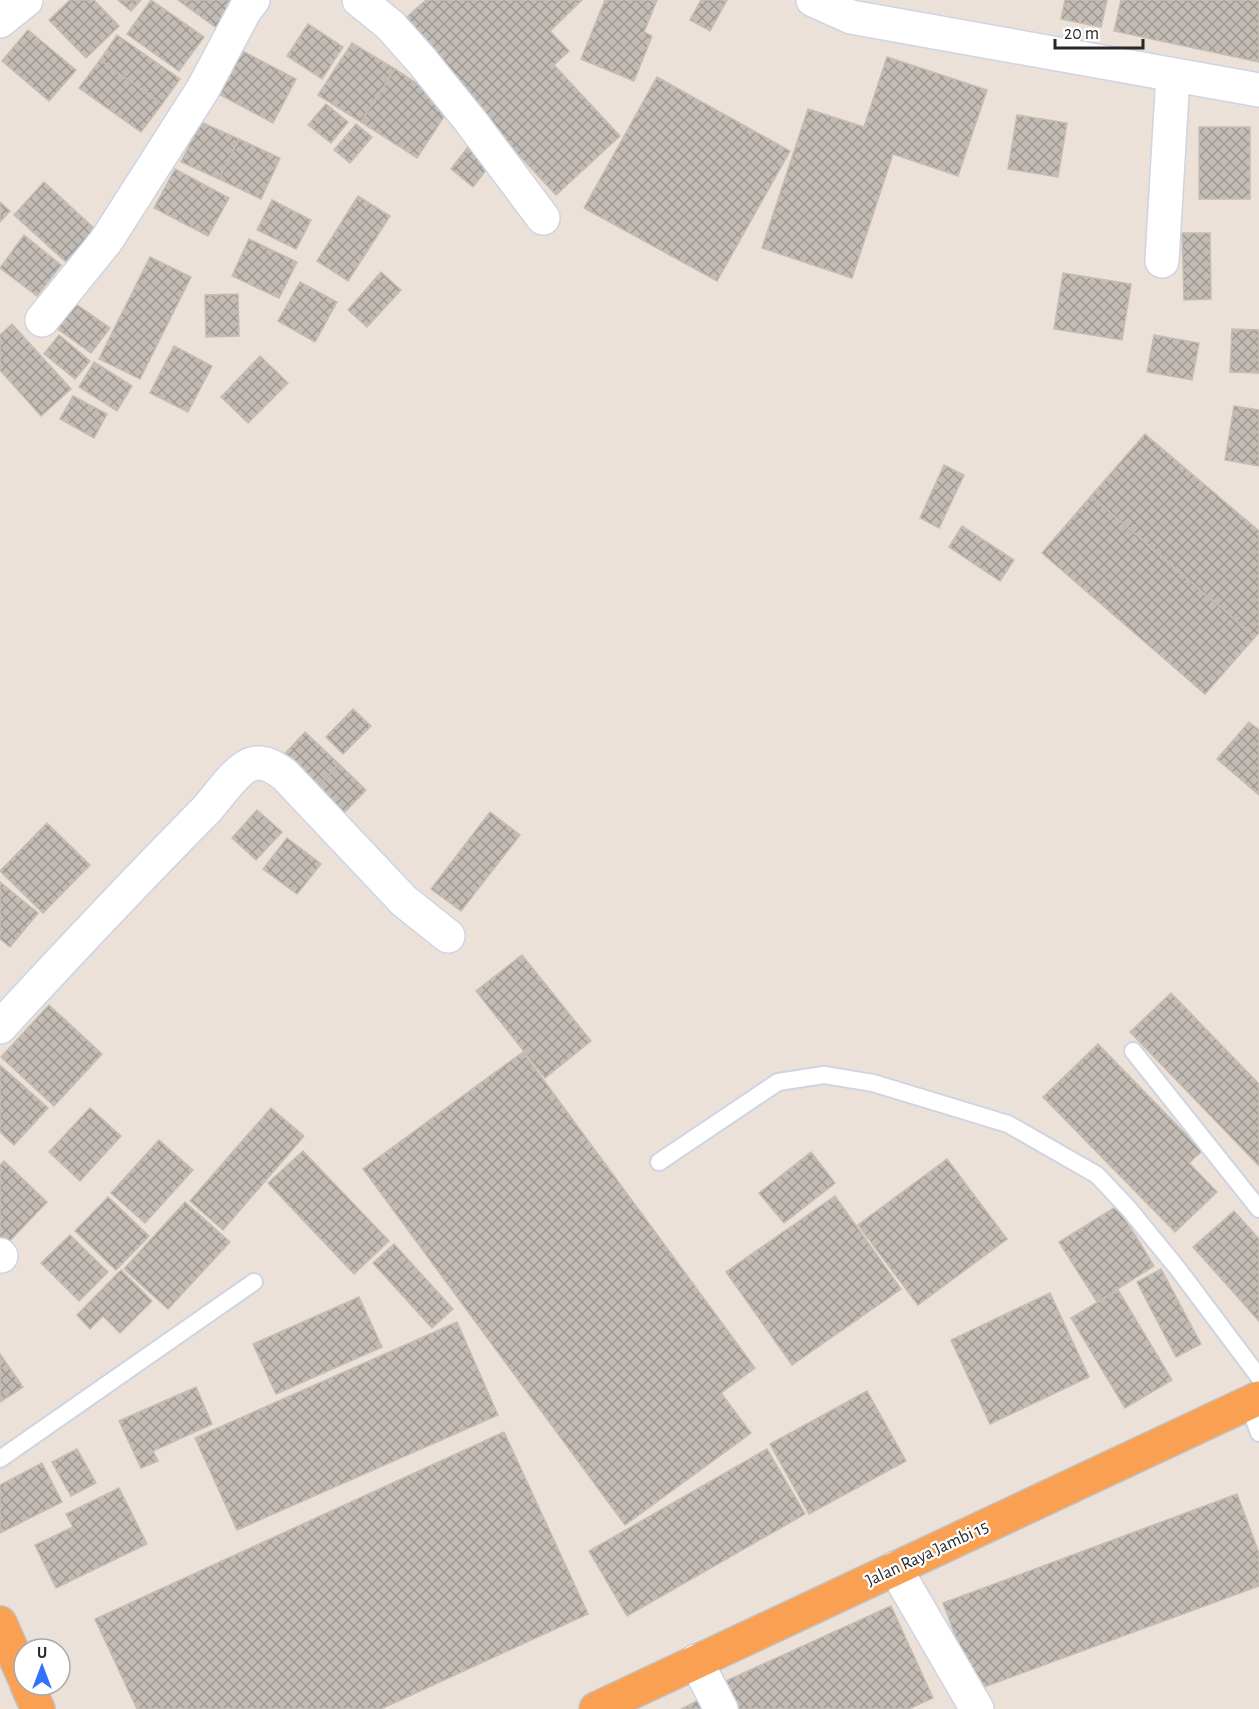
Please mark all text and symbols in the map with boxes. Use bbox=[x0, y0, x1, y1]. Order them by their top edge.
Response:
scale bar bbox=[1055, 12, 1144, 50]
text: 20 m bbox=[1064, 25, 1099, 43]
street label: Jalan Raya Jambi 15 bbox=[863, 1518, 991, 1590]
north arrow bbox=[12, 1637, 72, 1697]
text: U bbox=[37, 1645, 47, 1661]

